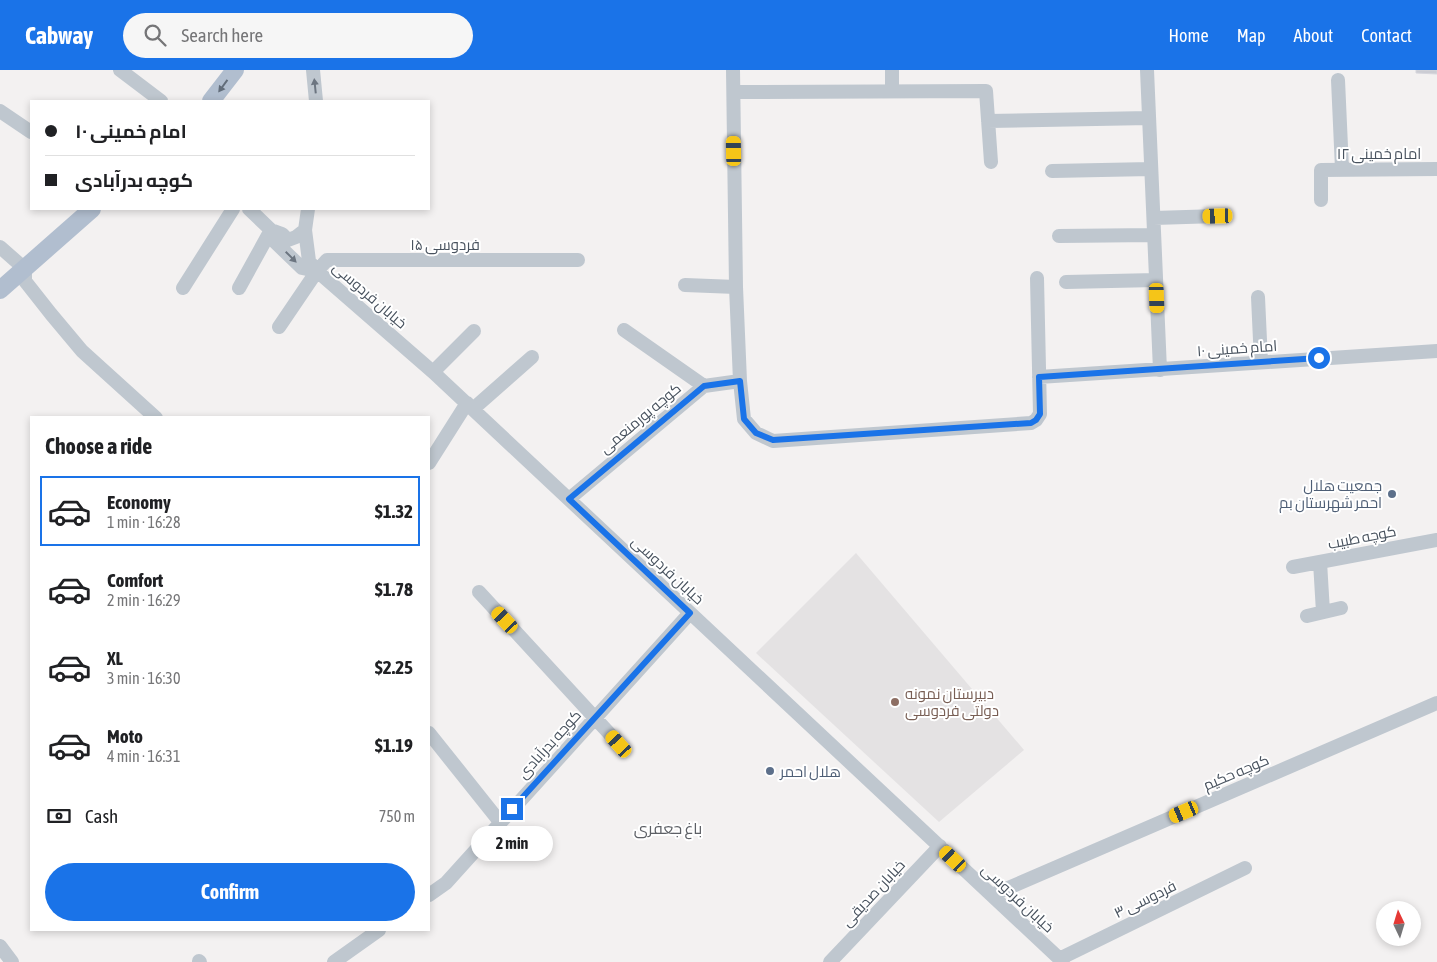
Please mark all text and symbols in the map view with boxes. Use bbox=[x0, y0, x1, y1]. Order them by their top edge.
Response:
search box bbox=[123, 13, 473, 58]
icon: search bbox=[141, 21, 169, 49]
text: Cabway bbox=[25, 22, 93, 49]
text: Search here bbox=[181, 24, 263, 46]
text: Home bbox=[1169, 25, 1209, 46]
text: Map bbox=[1237, 25, 1266, 46]
text: About bbox=[1294, 25, 1333, 46]
text: Contact bbox=[1361, 25, 1412, 46]
one-way arrow bbox=[311, 77, 319, 93]
one-way arrow bbox=[218, 79, 228, 93]
text: امام خمینی ۱۰ bbox=[75, 120, 187, 142]
car bbox=[726, 136, 741, 166]
street label: امام خمینی ۱۲ bbox=[1337, 145, 1421, 164]
text: کوچه بدرآبادی bbox=[75, 169, 193, 191]
car bbox=[1202, 208, 1233, 224]
street label: فردوسی ۱۵ bbox=[410, 236, 480, 255]
one-way arrow bbox=[285, 251, 297, 263]
street label: خیابان فردوسی bbox=[328, 258, 410, 333]
car bbox=[1148, 283, 1165, 313]
street label: امام خمینی ۱۰ bbox=[1196, 337, 1278, 361]
route start bbox=[1308, 347, 1330, 369]
street label: کوچه پورمنعمی bbox=[596, 379, 685, 458]
text: Choose a ride bbox=[45, 433, 152, 459]
place label: جمعیت هلال احمر شهرستان بم bbox=[1279, 477, 1382, 513]
marker: جمعیت هلال احمر شهرستان بم bbox=[1386, 488, 1398, 500]
icon: car bbox=[47, 489, 92, 534]
text: Economy bbox=[107, 491, 171, 513]
text: $1.32 bbox=[375, 500, 413, 522]
text: 1 min · 16:28 bbox=[107, 513, 180, 531]
street label: کوچه طبیب bbox=[1326, 522, 1398, 554]
street label: خیابان فردوسی bbox=[627, 532, 708, 609]
icon: car bbox=[47, 567, 92, 612]
text: Comfort bbox=[107, 569, 163, 591]
text: $1.78 bbox=[375, 578, 413, 600]
text: 2 min · 16:29 bbox=[107, 591, 180, 609]
car bbox=[489, 604, 520, 636]
icon: car bbox=[47, 645, 92, 690]
text: XL bbox=[107, 647, 123, 669]
text: $2.25 bbox=[375, 656, 413, 678]
text: 3 min · 16:30 bbox=[107, 669, 180, 687]
place label: دبیرستان نمونه دولتی فردوسی bbox=[905, 685, 999, 721]
marker: دبیرستان نمونه دولتی فردوسی bbox=[889, 696, 901, 708]
street label: کوچه بدرآبادی bbox=[514, 706, 586, 783]
icon: car bbox=[47, 723, 92, 768]
text: Moto bbox=[107, 725, 143, 747]
car bbox=[603, 728, 634, 760]
text: $1.19 bbox=[375, 734, 413, 756]
text: 4 min · 16:31 bbox=[107, 747, 180, 765]
street label: کوچه حکیم bbox=[1201, 751, 1272, 795]
place label: هلال احمر bbox=[779, 763, 841, 781]
marker: هلال احمر bbox=[764, 765, 776, 777]
route end bbox=[501, 798, 523, 820]
car bbox=[1167, 799, 1200, 825]
icon: cash bbox=[45, 802, 73, 830]
text: Cash bbox=[85, 805, 118, 827]
text: 750 m bbox=[379, 807, 415, 825]
district label: باغ جعفری bbox=[634, 819, 702, 840]
callout: 2 min bbox=[471, 826, 553, 862]
text: 2 min bbox=[496, 834, 528, 852]
car bbox=[936, 843, 969, 875]
street label: خیابان صدیقی bbox=[838, 856, 910, 931]
street label: خیابان فردوسی bbox=[977, 860, 1058, 937]
button: Confirm bbox=[45, 863, 415, 921]
street label: فردوسی ۳ bbox=[1111, 877, 1180, 923]
north arrow bbox=[1376, 901, 1421, 946]
map controls bbox=[1376, 901, 1421, 946]

